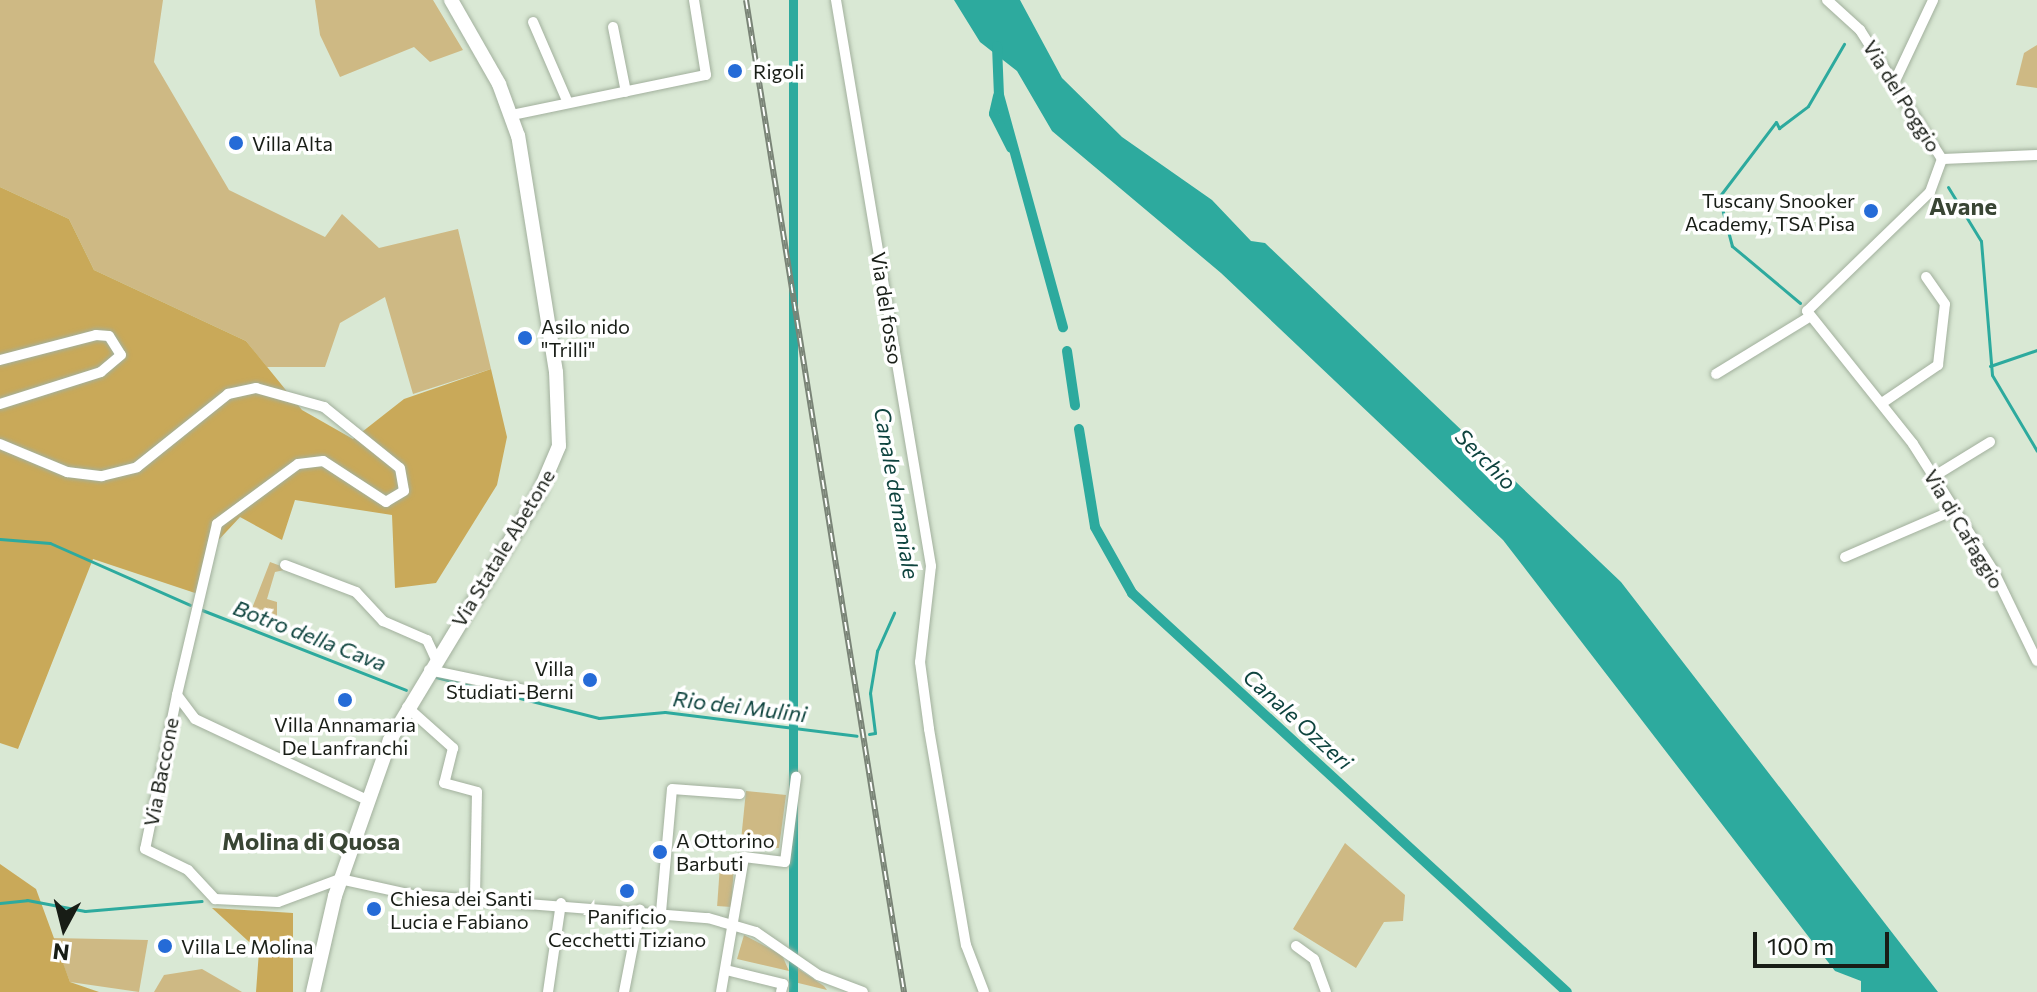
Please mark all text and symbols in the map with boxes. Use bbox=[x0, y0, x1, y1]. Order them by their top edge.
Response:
street label: Via del Poggio bbox=[1858, 36, 1946, 156]
place label: Rigoli bbox=[753, 59, 804, 83]
marker: Rigoli bbox=[724, 60, 746, 82]
place label: Villa Alta bbox=[252, 131, 333, 155]
marker: Villa Alta bbox=[227, 134, 245, 152]
place label: Tuscany Snooker Academy, TSA Pisa bbox=[1685, 188, 1855, 235]
district label: Avane bbox=[1929, 192, 1997, 220]
marker: Tuscany Snooker Academy, TSA Pisa bbox=[1862, 202, 1880, 220]
street label: Via del fosso bbox=[866, 250, 908, 366]
place label: Asilo nido "Trilli" bbox=[541, 314, 630, 361]
marker: Asilo nido "Trilli" bbox=[516, 329, 534, 347]
water label: Canale demaniale bbox=[869, 405, 925, 581]
water label: Serchio bbox=[1450, 423, 1522, 495]
street label: Via Statale Abetone bbox=[446, 465, 560, 631]
street label: Via di Cafaggio bbox=[1919, 465, 2009, 593]
water label: Botro della Cava bbox=[230, 594, 390, 676]
place label: Villa Studiati-Berni bbox=[446, 656, 574, 703]
water label: Canale Ozzeri bbox=[1238, 663, 1358, 775]
marker: Villa Studiati-Berni bbox=[581, 671, 599, 689]
water label: Rio dei Mulini bbox=[672, 685, 808, 727]
marker: Villa Annamaria De Lanfranchi bbox=[336, 691, 354, 709]
place label: Villa Annamaria De Lanfranchi bbox=[274, 712, 416, 759]
street label: Via Baccone bbox=[139, 716, 183, 828]
district label: Molina di Quosa bbox=[222, 827, 400, 855]
place label: A Ottorino Barbuti bbox=[676, 828, 775, 875]
marker: A Ottorino Barbuti bbox=[651, 843, 669, 861]
marker: Panificio Cecchetti Tiziano bbox=[618, 882, 636, 900]
place label: Chiesa dei Santi Lucia e Fabiano bbox=[390, 886, 532, 933]
north arrow bbox=[24, 888, 104, 968]
marker: Chiesa dei Santi Lucia e Fabiano bbox=[365, 900, 383, 918]
place label: Panificio Cecchetti Tiziano bbox=[548, 904, 706, 951]
scale bar bbox=[1757, 916, 1893, 966]
text: 100 m bbox=[1767, 931, 1834, 960]
place label: Villa Le Molina bbox=[181, 934, 313, 958]
marker: Villa Le Molina bbox=[156, 937, 174, 955]
text: N bbox=[51, 938, 71, 967]

